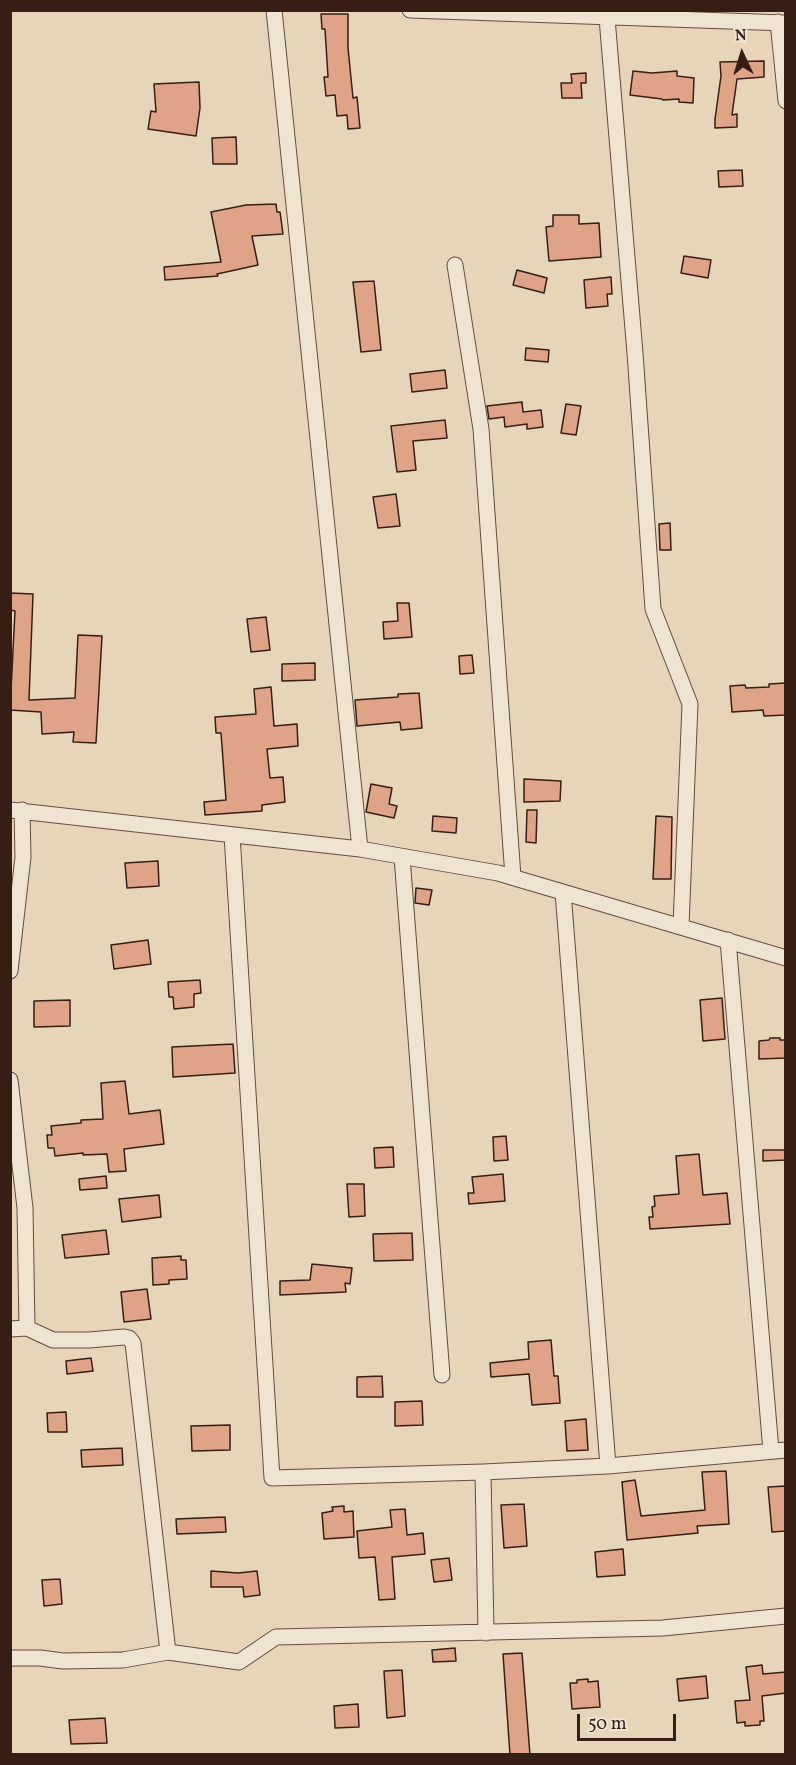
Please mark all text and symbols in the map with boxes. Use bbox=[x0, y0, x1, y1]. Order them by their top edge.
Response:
north arrow bbox=[712, 24, 772, 84]
text: N bbox=[734, 25, 747, 47]
scale bar bbox=[580, 1702, 679, 1740]
text: 50 m bbox=[588, 1712, 627, 1737]

